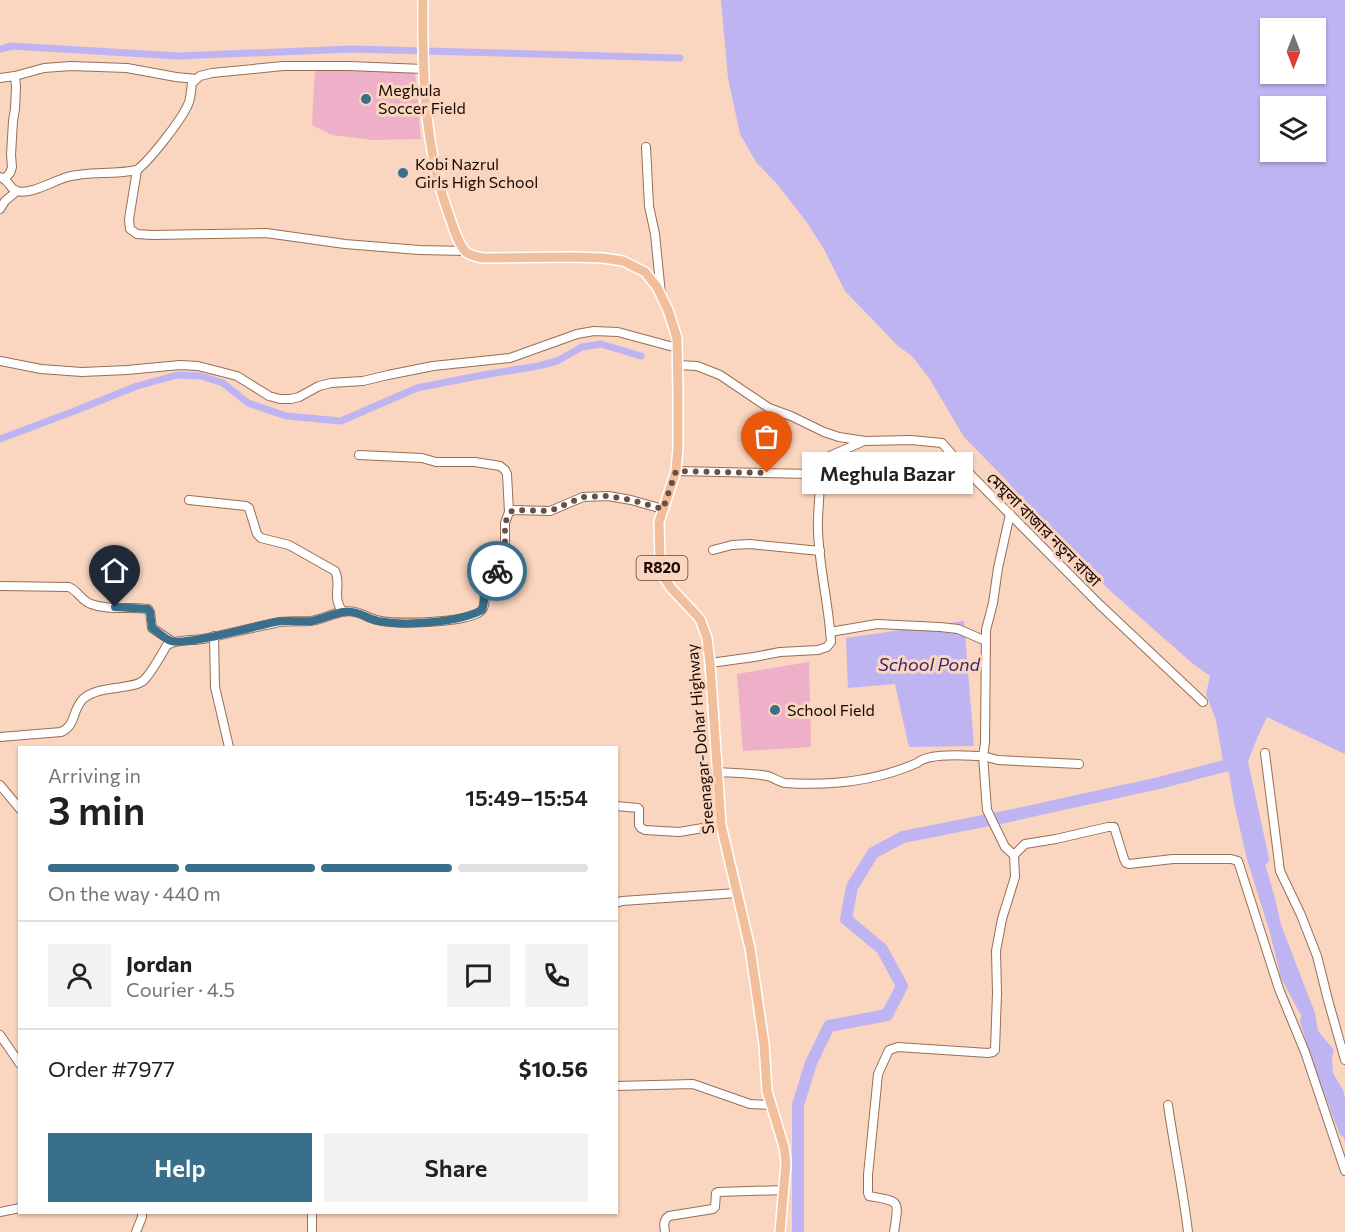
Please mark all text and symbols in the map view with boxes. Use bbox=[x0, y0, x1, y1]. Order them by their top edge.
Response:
north arrow bbox=[1260, 18, 1326, 84]
map controls bbox=[1260, 18, 1326, 162]
place label: Meghula Soccer Field bbox=[378, 80, 466, 117]
marker: Meghula Soccer Field bbox=[359, 92, 373, 106]
button: layers bbox=[1260, 96, 1326, 162]
place label: Kobi Nazrul Girls High School bbox=[415, 154, 538, 191]
marker: Kobi Nazrul Girls High School bbox=[396, 166, 410, 180]
pin bbox=[741, 411, 792, 473]
icon: bag bbox=[750, 420, 783, 453]
callout: Meghula Bazar bbox=[803, 452, 974, 494]
text: Meghula Bazar bbox=[820, 461, 955, 485]
street label: মেঘুলা বাজার নতুন রাস্তা bbox=[983, 468, 1106, 591]
courier bbox=[467, 541, 527, 601]
pin bbox=[89, 545, 140, 607]
icon: home bbox=[98, 554, 131, 587]
icon: bike bbox=[481, 555, 514, 588]
road number: R820 bbox=[636, 556, 688, 580]
street label: Sreenagar-Dohar Highway bbox=[682, 643, 717, 835]
water label: School Pond bbox=[878, 653, 980, 675]
place label: School Field bbox=[787, 700, 875, 719]
marker: School Field bbox=[768, 703, 782, 717]
text: Arriving in bbox=[48, 763, 141, 787]
text: 15:49–15:54 bbox=[465, 784, 588, 811]
text: 3 min bbox=[48, 785, 145, 833]
text: On the way · 440 m bbox=[48, 881, 221, 905]
button: person bbox=[48, 944, 111, 1007]
button: chat bbox=[447, 944, 510, 1007]
button: phone bbox=[525, 944, 588, 1007]
text: Jordan bbox=[126, 950, 192, 977]
text: Courier · 4.5 bbox=[126, 977, 235, 1001]
text: Order #7977 bbox=[48, 1055, 175, 1082]
text: $10.56 bbox=[519, 1055, 588, 1082]
button: Help bbox=[48, 1133, 312, 1202]
button: Share bbox=[324, 1133, 588, 1202]

